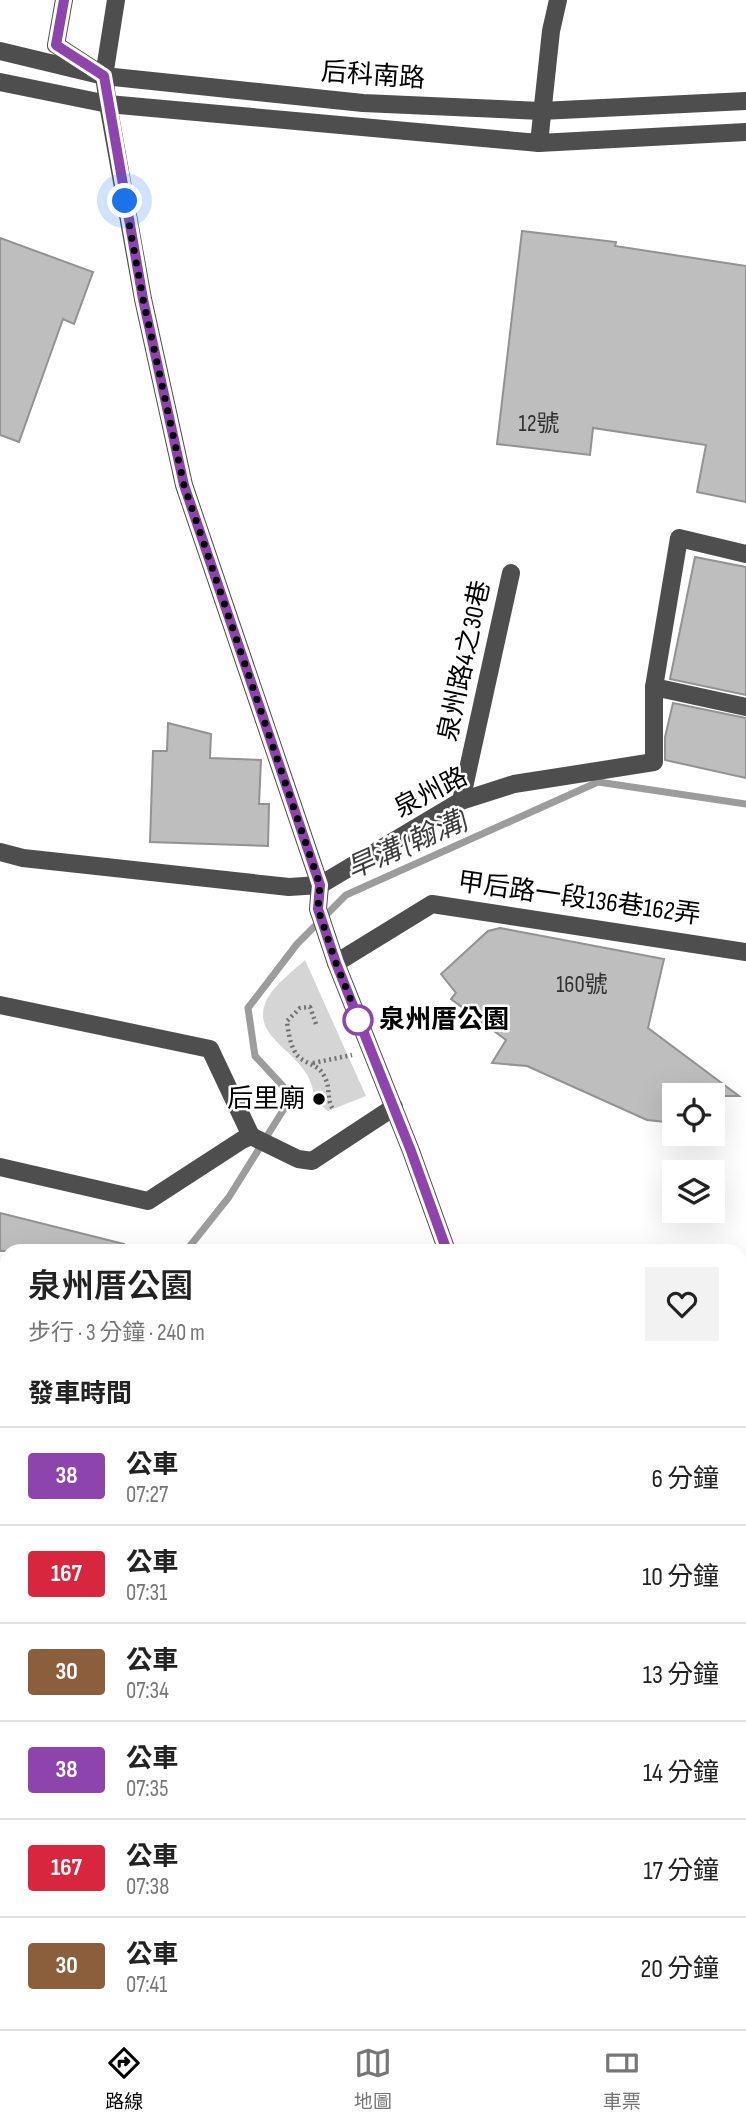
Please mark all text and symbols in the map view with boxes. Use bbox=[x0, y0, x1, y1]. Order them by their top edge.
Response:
street label: 后科南路 bbox=[320, 57, 426, 95]
your location bbox=[107, 183, 142, 218]
house number: 12號 bbox=[519, 410, 559, 438]
street label: 泉州路4之30巷 bbox=[433, 578, 497, 744]
street label: 泉州路 bbox=[389, 761, 473, 825]
water label: 旱溝 (翰溝) bbox=[342, 803, 473, 886]
street label: 甲后路一段136巷162弄 bbox=[456, 867, 702, 931]
house number: 160號 bbox=[556, 971, 608, 999]
marker: 泉州厝公園 bbox=[343, 1005, 373, 1035]
place label: 泉州厝公園 bbox=[379, 1005, 509, 1036]
map controls bbox=[662, 1083, 725, 1223]
button: locate bbox=[662, 1083, 725, 1146]
place label: 后里廟 bbox=[227, 1084, 305, 1115]
marker: 后里廟 bbox=[311, 1091, 327, 1107]
button: layers bbox=[662, 1160, 725, 1223]
text: 泉州厝公園 bbox=[28, 1267, 193, 1307]
button: heart bbox=[645, 1267, 719, 1341]
text: 步行 · 3 分鐘 · 240 m bbox=[28, 1319, 205, 1347]
text: 發車時間 bbox=[28, 1379, 132, 1410]
text: 公車 bbox=[126, 1450, 178, 1481]
text: 38 bbox=[55, 1461, 78, 1490]
text: 6 分鐘 bbox=[651, 1464, 719, 1495]
text: 07:27 bbox=[126, 1481, 168, 1509]
text: 公車 bbox=[126, 1548, 178, 1579]
text: 167 bbox=[51, 1559, 82, 1588]
text: 10 分鐘 bbox=[642, 1562, 719, 1593]
text: 07:31 bbox=[126, 1579, 167, 1607]
text: 公車 bbox=[126, 1646, 178, 1677]
text: 30 bbox=[55, 1657, 78, 1686]
text: 13 分鐘 bbox=[643, 1660, 719, 1691]
text: 07:34 bbox=[126, 1677, 169, 1705]
text: 公車 bbox=[126, 1744, 178, 1775]
text: 38 bbox=[55, 1755, 78, 1784]
text: 14 分鐘 bbox=[643, 1758, 719, 1789]
text: 07:35 bbox=[126, 1775, 168, 1803]
text: 公車 bbox=[126, 1842, 178, 1873]
text: 167 bbox=[51, 1853, 82, 1882]
text: 17 分鐘 bbox=[643, 1856, 719, 1887]
text: 07:38 bbox=[126, 1873, 169, 1901]
text: 公車 bbox=[126, 1940, 178, 1971]
text: 30 bbox=[55, 1951, 78, 1980]
text: 20 分鐘 bbox=[641, 1954, 719, 1985]
text: 07:41 bbox=[126, 1971, 167, 1999]
tab: 路線 bbox=[105, 2044, 143, 2114]
tab: 地圖 bbox=[354, 2044, 392, 2114]
tab: 車票 bbox=[603, 2044, 641, 2114]

